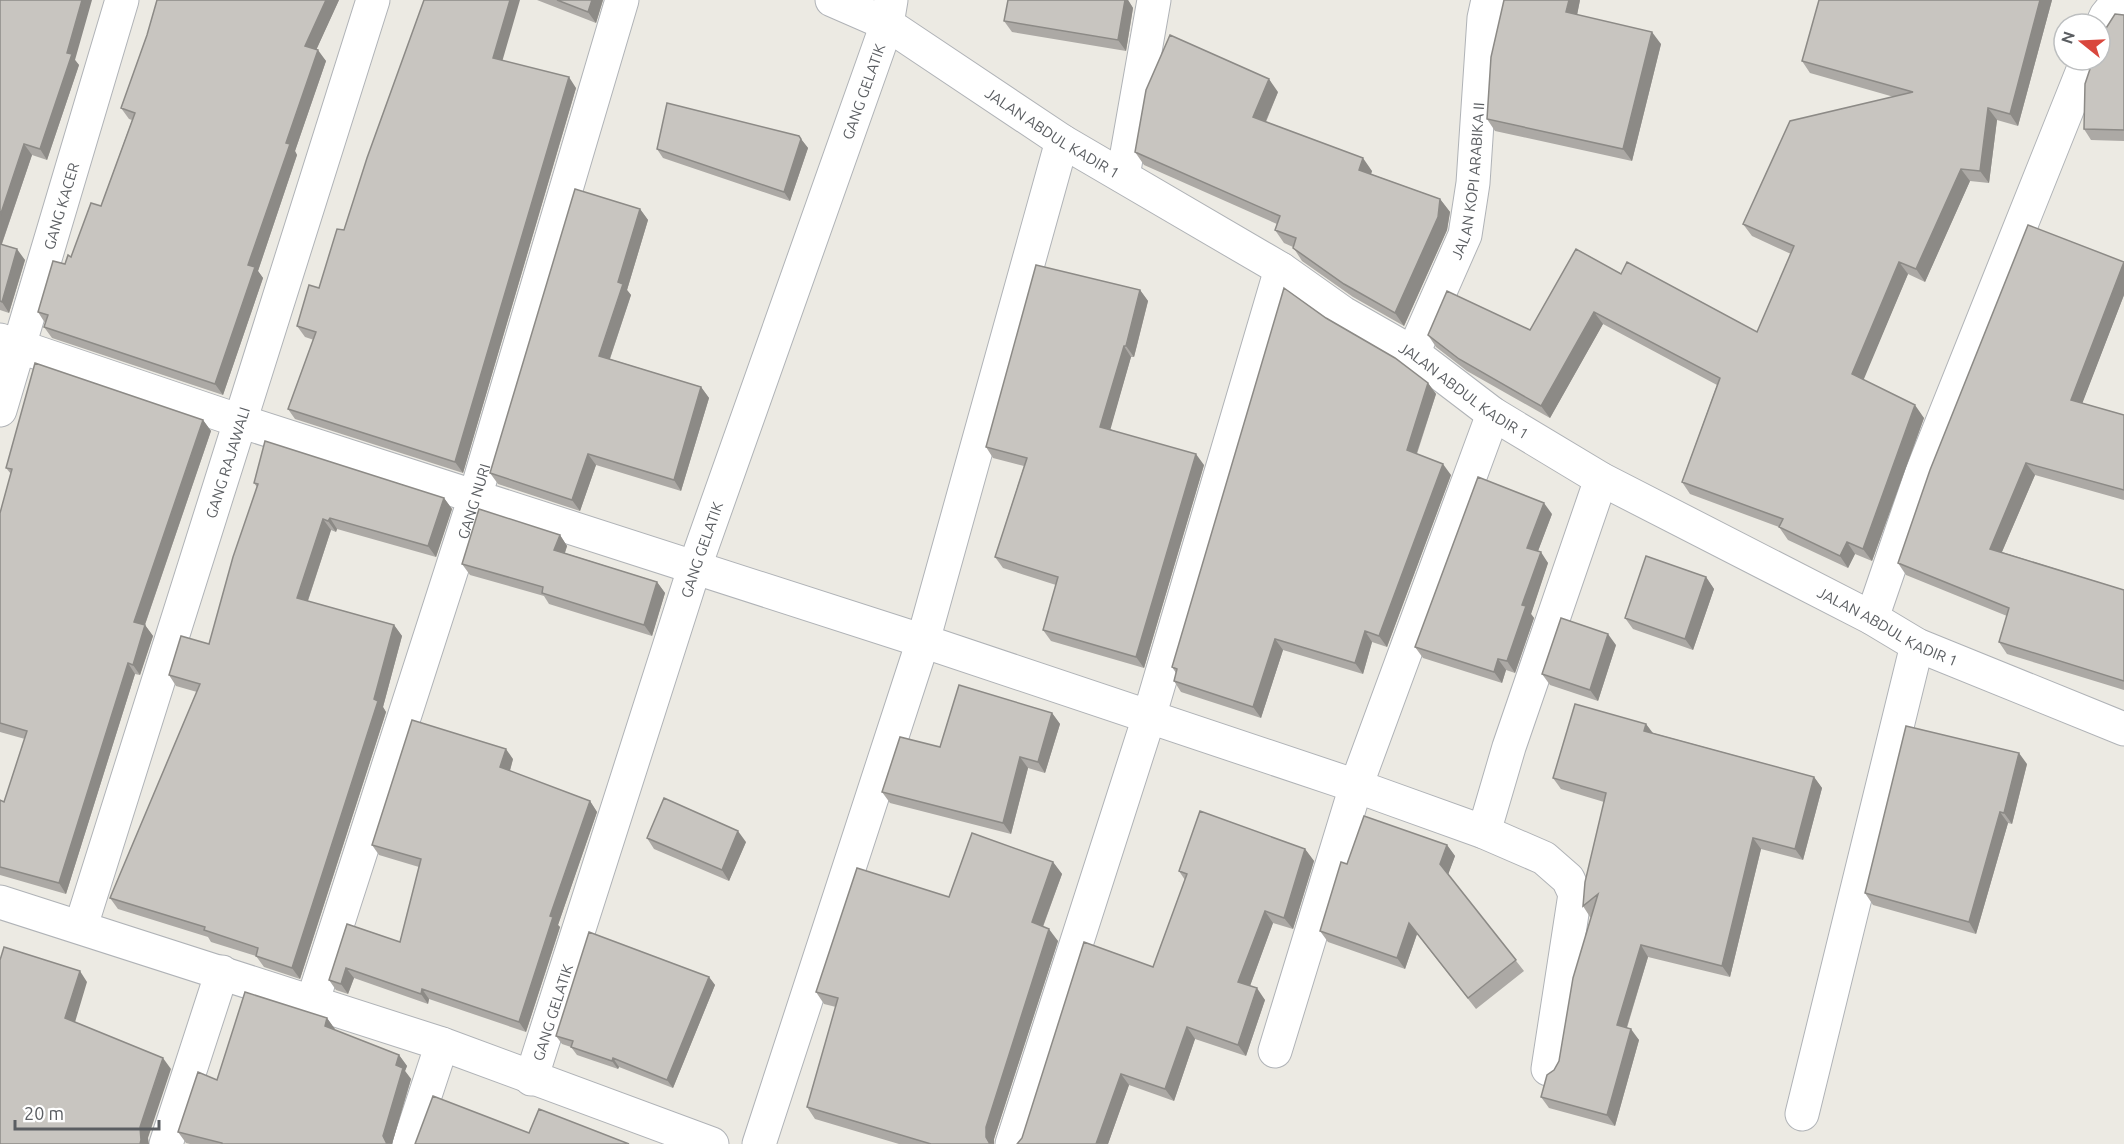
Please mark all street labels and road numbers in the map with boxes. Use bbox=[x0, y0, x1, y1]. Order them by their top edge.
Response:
street label: GANG GELATIK bbox=[838, 41, 888, 142]
street label: JALAN ABDUL KADIR 1 bbox=[982, 84, 1123, 181]
street label: JALAN KOPI ARABIKA II bbox=[1447, 102, 1487, 262]
street label: GANG KACER bbox=[40, 160, 82, 251]
street label: JALAN ABDUL KADIR 1 bbox=[1396, 338, 1532, 442]
street label: GANG RAJAWALI bbox=[202, 405, 253, 520]
street label: GANG NURI bbox=[454, 461, 493, 541]
street label: GANG GELATIK bbox=[677, 499, 726, 600]
street label: JALAN ABDUL KADIR 1 bbox=[1815, 583, 1960, 669]
street label: GANG GELATIK bbox=[529, 962, 576, 1063]

